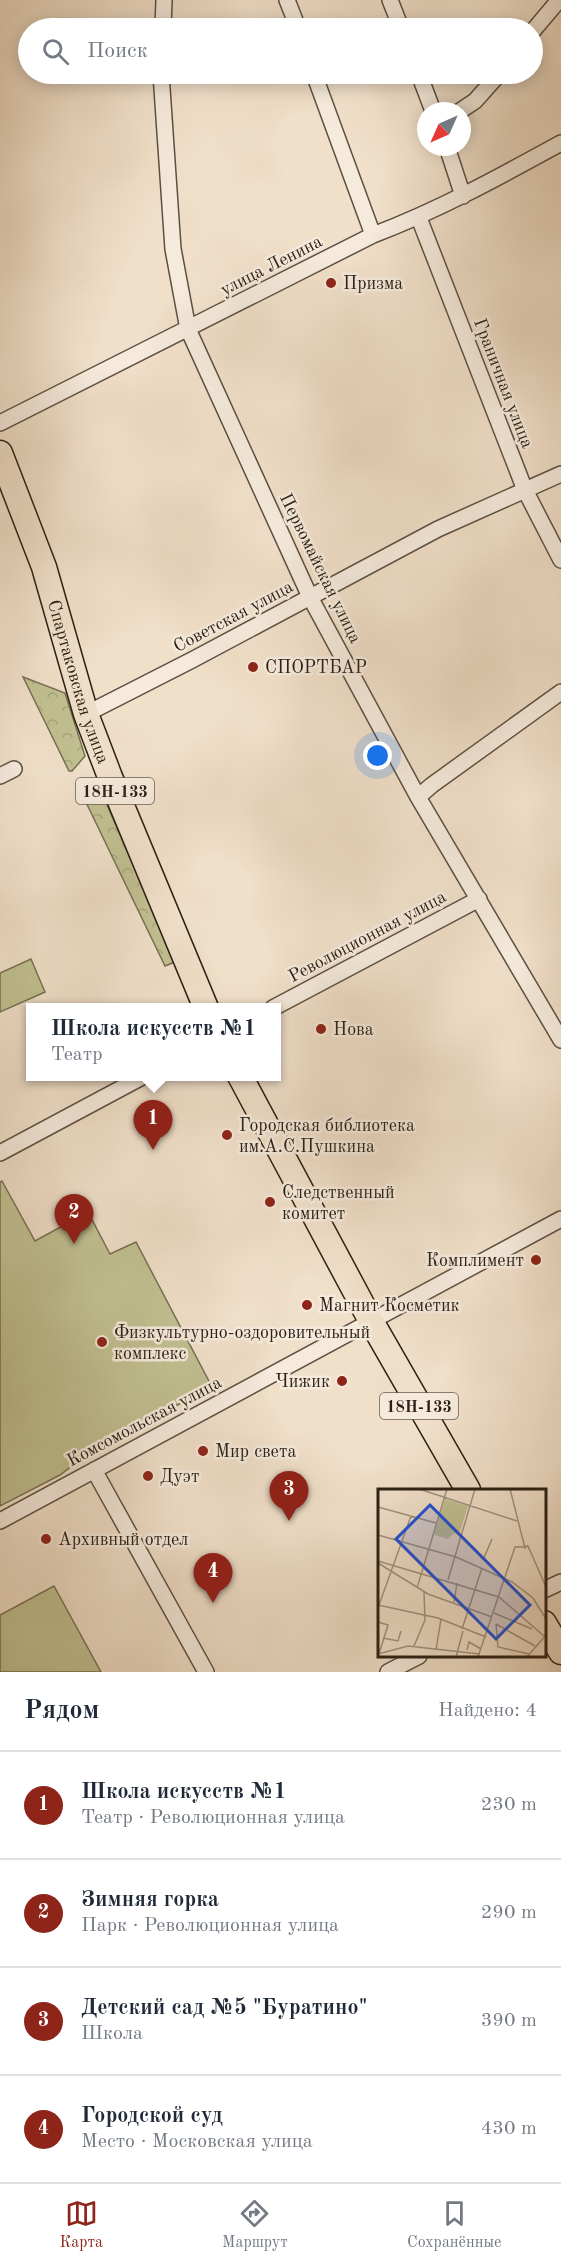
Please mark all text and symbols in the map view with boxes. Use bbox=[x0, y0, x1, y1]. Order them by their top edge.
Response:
search box bbox=[18, 18, 543, 84]
icon: search bbox=[39, 35, 72, 68]
text: Поиск bbox=[87, 40, 148, 62]
north arrow bbox=[417, 102, 471, 156]
street label: улица Ленина bbox=[218, 232, 325, 299]
place label: Призма bbox=[343, 275, 403, 293]
marker: Призма bbox=[324, 276, 338, 290]
street label: Граничная улица bbox=[470, 316, 536, 451]
street label: Первомайская улица bbox=[276, 491, 364, 646]
street label: Советская улица bbox=[171, 578, 296, 656]
street label: Спартаковская улица bbox=[44, 598, 112, 766]
place label: СПОРТБАР bbox=[265, 659, 367, 677]
marker: СПОРТБАР bbox=[246, 660, 260, 674]
your location bbox=[363, 741, 392, 770]
road number: 18Н-133 bbox=[76, 778, 154, 804]
street label: Революционная улица bbox=[286, 888, 449, 986]
popup bbox=[26, 1003, 281, 1081]
text: Школа искусств №1 bbox=[51, 1018, 256, 1040]
place label: Нова bbox=[333, 1021, 374, 1039]
marker: Нова bbox=[314, 1022, 328, 1036]
text: Театр bbox=[51, 1045, 103, 1065]
pin: 1 bbox=[134, 1100, 172, 1150]
place label: Городская библиотека им.А.С.Пушкина bbox=[239, 1117, 415, 1156]
marker: Городская библиотека им.А.С.Пушкина bbox=[220, 1128, 234, 1142]
place label: Следственный комитет bbox=[282, 1184, 395, 1223]
pin: 2 bbox=[54, 1194, 94, 1244]
marker: Следственный комитет bbox=[263, 1195, 277, 1209]
place label: Комплимент bbox=[426, 1252, 524, 1270]
marker: Комплимент bbox=[529, 1253, 543, 1267]
place label: Магнит Косметик bbox=[319, 1297, 460, 1315]
marker: Магнит Косметик bbox=[300, 1298, 314, 1312]
place label: Физкультурно-оздоровительный комплекс bbox=[114, 1324, 370, 1363]
marker: Физкультурно-оздоровительный комплекс bbox=[95, 1335, 109, 1349]
street label: Комсомольская улица bbox=[64, 1373, 225, 1470]
place label: Чижик bbox=[275, 1373, 330, 1391]
marker: Чижик bbox=[335, 1374, 349, 1388]
road number: 18Н-133 bbox=[380, 1393, 458, 1419]
place label: Мир света bbox=[215, 1443, 296, 1461]
marker: Мир света bbox=[196, 1444, 210, 1458]
place label: Дуэт bbox=[160, 1468, 199, 1486]
marker: Дуэт bbox=[141, 1469, 155, 1483]
pin: 3 bbox=[270, 1472, 308, 1521]
inset map bbox=[378, 1489, 546, 1657]
place label: Архивный отдел bbox=[58, 1531, 188, 1549]
marker: Архивный отдел bbox=[39, 1532, 53, 1546]
pin: 4 bbox=[194, 1554, 232, 1603]
text: Рядом bbox=[24, 1698, 99, 1724]
text: Найдено: 4 bbox=[438, 1701, 537, 1721]
text: Школа искусств №1 bbox=[81, 1781, 286, 1803]
text: 1 bbox=[38, 1795, 49, 1815]
text: 230 m bbox=[481, 1795, 537, 1815]
text: Театр · Революционная улица bbox=[81, 1808, 345, 1828]
text: Зимняя горка bbox=[81, 1889, 219, 1911]
text: 2 bbox=[38, 1903, 49, 1923]
text: 290 m bbox=[481, 1903, 537, 1923]
text: Парк · Революционная улица bbox=[81, 1916, 339, 1936]
text: Детский сад №5 "Буратино" bbox=[81, 1997, 367, 2019]
text: 3 bbox=[38, 2011, 49, 2031]
text: 390 m bbox=[481, 2011, 537, 2031]
text: Школа bbox=[81, 2024, 143, 2044]
text: Городской суд bbox=[81, 2105, 223, 2127]
text: 4 bbox=[38, 2119, 49, 2139]
text: 430 m bbox=[481, 2119, 537, 2139]
text: Место · Московская улица bbox=[81, 2132, 313, 2152]
tab: Карта bbox=[60, 2197, 103, 2253]
tab: Маршрут bbox=[222, 2197, 288, 2253]
tab: Сохранённые bbox=[407, 2197, 501, 2253]

